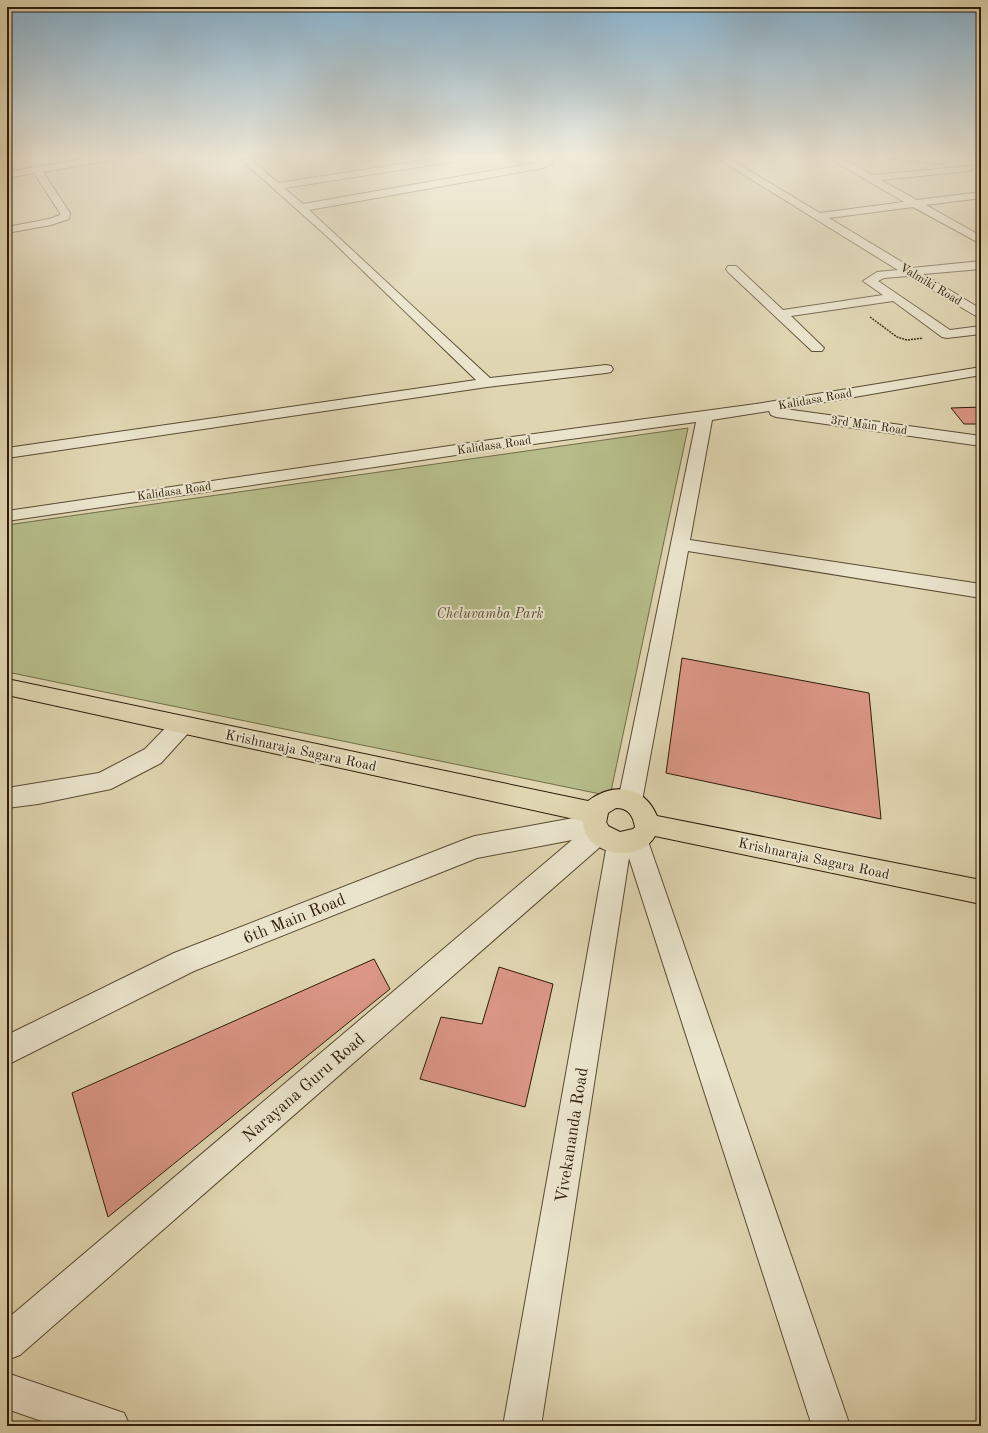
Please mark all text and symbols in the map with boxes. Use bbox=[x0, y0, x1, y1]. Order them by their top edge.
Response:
street label: Valmiki Road bbox=[897, 262, 964, 308]
street label: Kalidasa Road bbox=[777, 388, 853, 412]
street label: 3rd Main Road bbox=[830, 415, 908, 437]
street label: Kalidasa Road bbox=[456, 435, 532, 457]
street label: Kalidasa Road bbox=[136, 481, 212, 503]
park label: Cheluvamba Park bbox=[437, 607, 544, 621]
street label: Krishnaraja Sagara Road bbox=[224, 728, 378, 774]
street label: Krishnaraja Sagara Road bbox=[737, 836, 891, 882]
street label: 6th Main Road bbox=[241, 891, 348, 948]
street label: Narayana Guru Road bbox=[240, 1031, 368, 1146]
street label: Vivekananda Road bbox=[553, 1066, 592, 1204]

